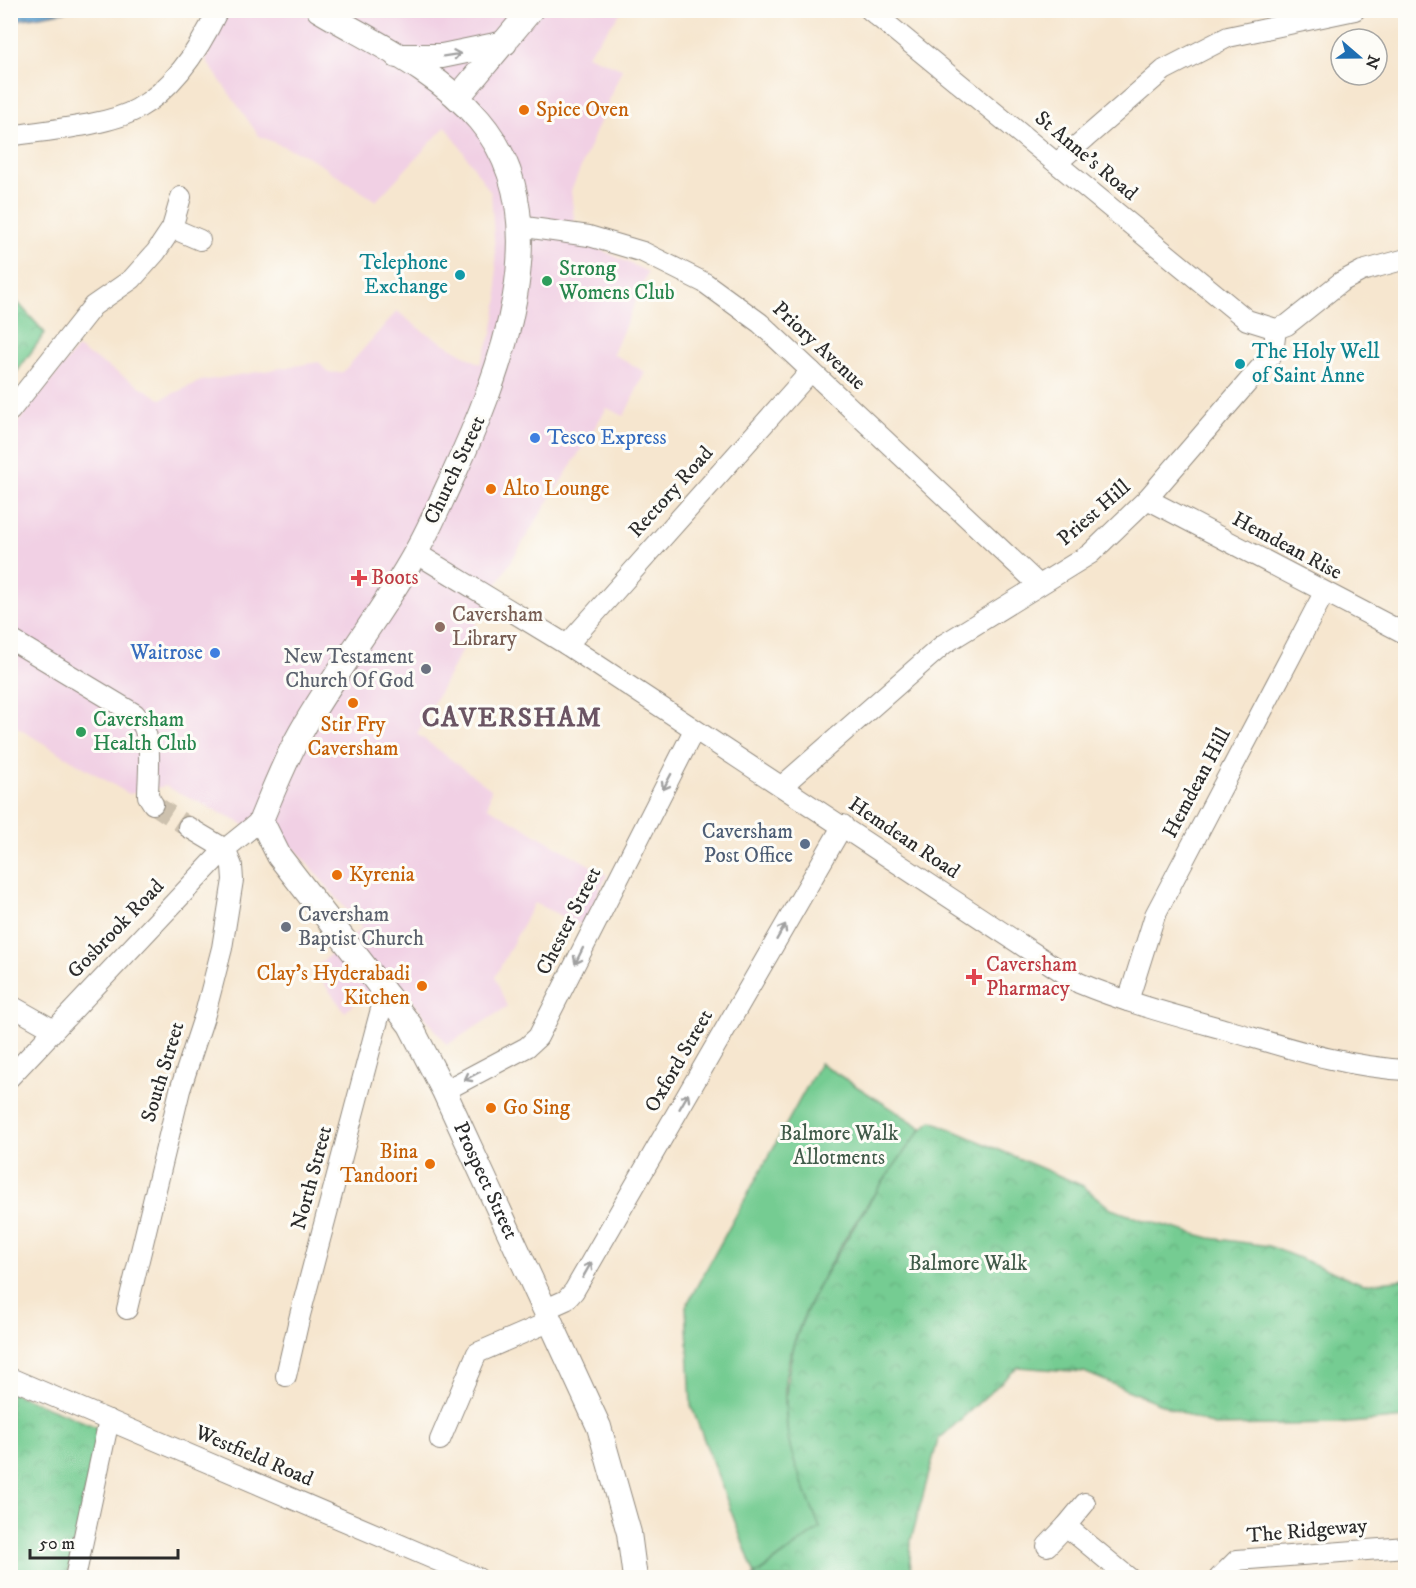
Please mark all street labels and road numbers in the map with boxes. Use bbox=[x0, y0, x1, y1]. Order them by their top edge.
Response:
street label: St Anne's Road bbox=[1029, 105, 1143, 207]
street label: Priory Avenue bbox=[767, 296, 871, 396]
street label: Church Street bbox=[419, 411, 492, 528]
street label: Rectory Road bbox=[623, 440, 719, 543]
street label: Priest Hill bbox=[1052, 474, 1136, 552]
street label: Hemdean Rise bbox=[1228, 506, 1347, 586]
street label: Hemdean Hill bbox=[1157, 723, 1237, 843]
street label: Hemdean Road bbox=[843, 791, 965, 885]
street label: Chester Street bbox=[531, 862, 607, 979]
street label: Gosbrook Road bbox=[62, 873, 170, 984]
street label: Oxford Street bbox=[639, 1005, 719, 1117]
street label: South Street bbox=[135, 1019, 191, 1125]
street label: Prospect Street bbox=[447, 1118, 524, 1244]
street label: North Street bbox=[286, 1123, 338, 1233]
street label: Westfield Road bbox=[190, 1419, 318, 1493]
street label: The Ridgeway bbox=[1246, 1513, 1369, 1549]

